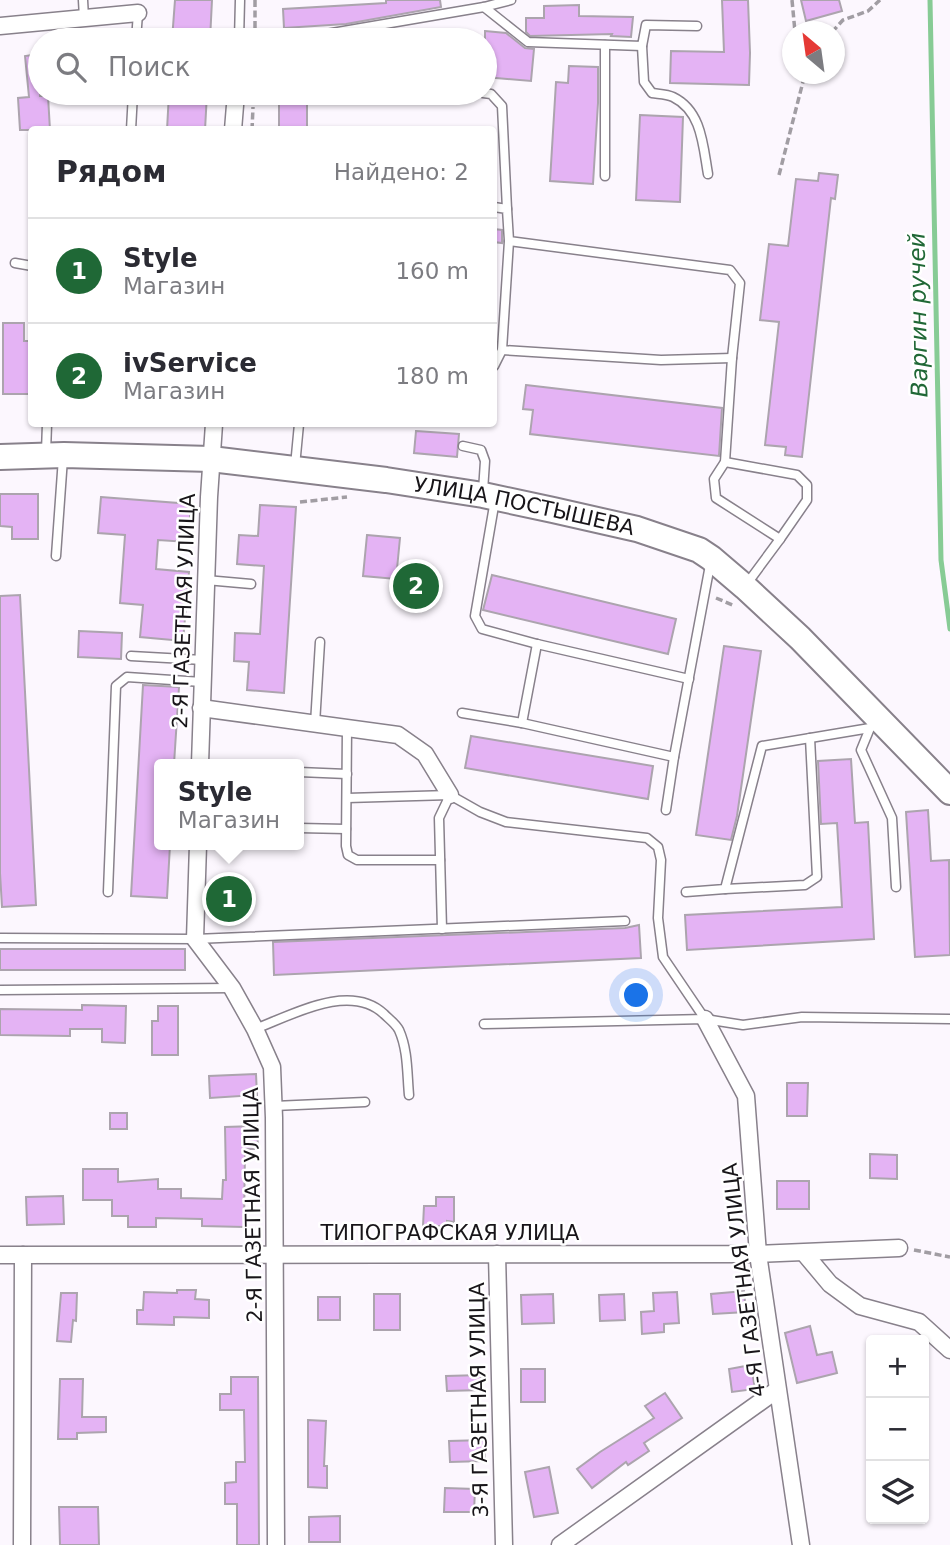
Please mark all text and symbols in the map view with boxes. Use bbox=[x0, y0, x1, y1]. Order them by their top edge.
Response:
north arrow bbox=[782, 21, 845, 84]
search box bbox=[28, 28, 497, 105]
icon: search bbox=[52, 48, 90, 86]
text: Поиск bbox=[108, 52, 190, 82]
text: Рядом bbox=[56, 154, 167, 189]
text: Найдено: 2 bbox=[334, 159, 469, 185]
water label: Варгин ручей bbox=[904, 232, 932, 398]
text: Style bbox=[123, 243, 198, 273]
text: 1 bbox=[71, 258, 87, 284]
text: 160 m bbox=[395, 258, 469, 284]
text: Магазин bbox=[123, 273, 225, 299]
text: ivService bbox=[123, 348, 257, 378]
text: 2 bbox=[71, 363, 87, 389]
text: 180 m bbox=[395, 363, 469, 389]
text: Магазин bbox=[123, 378, 225, 404]
street label: УЛИЦА ПОСТЫШЕВА bbox=[412, 472, 637, 540]
street label: 2-Я ГАЗЕТНАЯ УЛИЦА bbox=[168, 492, 200, 729]
pin: 2 bbox=[393, 560, 439, 612]
popup bbox=[154, 759, 304, 850]
text: Style bbox=[178, 777, 252, 807]
text: Магазин bbox=[178, 807, 280, 833]
pin: 1 bbox=[206, 873, 252, 925]
your location bbox=[619, 978, 653, 1012]
street label: 2-Я ГАЗЕТНАЯ УЛИЦА bbox=[239, 1087, 267, 1323]
street label: 4-Я ГАЗЕТНАЯ УЛИЦА bbox=[718, 1161, 770, 1398]
street label: ТИПОГРАФСКАЯ УЛИЦА bbox=[320, 1221, 580, 1245]
street label: 3-Я ГАЗЕТНАЯ УЛИЦА bbox=[465, 1282, 493, 1518]
map controls bbox=[866, 1335, 929, 1524]
button: + bbox=[866, 1335, 929, 1398]
button: − bbox=[866, 1398, 929, 1461]
button: layers bbox=[866, 1461, 929, 1524]

